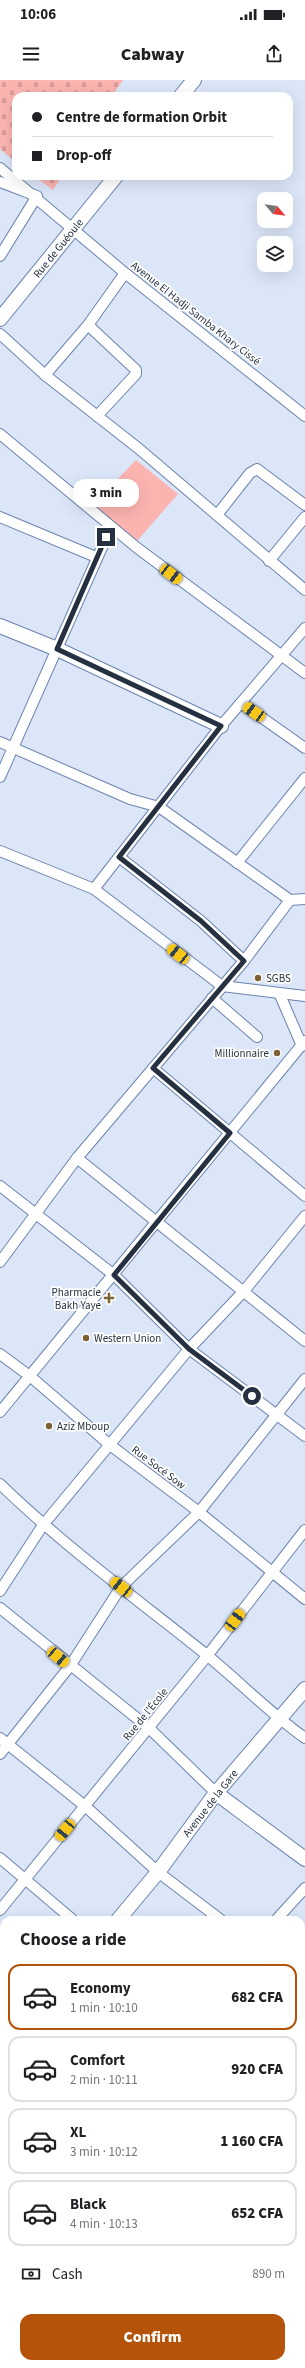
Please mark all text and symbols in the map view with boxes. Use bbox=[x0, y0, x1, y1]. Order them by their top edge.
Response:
text: 10:06 bbox=[20, 4, 56, 25]
text: Cabway bbox=[121, 42, 184, 67]
icon: menu bbox=[20, 43, 42, 65]
icon: share bbox=[263, 43, 285, 65]
text: Centre de formation Orbit bbox=[56, 107, 227, 128]
text: Drop-off bbox=[56, 145, 111, 166]
north arrow bbox=[257, 192, 293, 228]
map controls bbox=[257, 192, 293, 272]
street label: Rue de Guéoule bbox=[30, 215, 87, 281]
button: layers bbox=[257, 236, 293, 272]
street label: Avenue El Hadji Samba Khary Cissé bbox=[128, 258, 264, 369]
callout: 3 min bbox=[73, 479, 139, 507]
text: 3 min bbox=[90, 484, 122, 502]
route end bbox=[97, 528, 115, 546]
car bbox=[158, 562, 184, 586]
car bbox=[241, 700, 267, 724]
car bbox=[165, 942, 191, 966]
place label: SGBS bbox=[266, 971, 291, 986]
marker: SGBS bbox=[253, 973, 263, 983]
place label: Millionnaire bbox=[215, 1046, 270, 1061]
marker: Millionnaire bbox=[272, 1048, 282, 1058]
place label: Pharmacie Bakh Yaye bbox=[52, 1285, 102, 1313]
marker: Pharmacie Bakh Yaye bbox=[104, 1293, 114, 1303]
place label: Western Union bbox=[94, 1331, 161, 1346]
marker: Western Union bbox=[81, 1333, 91, 1343]
route start bbox=[243, 1387, 261, 1405]
place label: Aziz Mboup bbox=[57, 1419, 109, 1434]
marker: Aziz Mboup bbox=[44, 1421, 54, 1431]
street label: Rue Socé Sow bbox=[129, 1442, 189, 1493]
car bbox=[108, 1575, 134, 1599]
car bbox=[223, 1607, 247, 1633]
car bbox=[45, 1645, 71, 1669]
street label: Rue de l'École bbox=[119, 1684, 172, 1744]
street label: Avenue de la Gare bbox=[179, 1766, 242, 1840]
car bbox=[53, 1817, 77, 1843]
text: Choose a ride bbox=[20, 1927, 126, 1952]
text: Economy bbox=[70, 1978, 131, 1999]
icon: car bbox=[22, 1979, 58, 2015]
text: 682 CFA bbox=[231, 1987, 283, 2008]
text: 1 min · 10:10 bbox=[70, 1999, 138, 2017]
text: Comfort bbox=[70, 2050, 125, 2071]
icon: car bbox=[22, 2051, 58, 2087]
text: 920 CFA bbox=[231, 2059, 283, 2080]
text: 2 min · 10:11 bbox=[70, 2071, 138, 2089]
text: XL bbox=[70, 2122, 86, 2143]
icon: car bbox=[22, 2123, 58, 2159]
text: 1 160 CFA bbox=[220, 2131, 283, 2152]
text: 3 min · 10:12 bbox=[70, 2143, 138, 2161]
text: Black bbox=[70, 2194, 107, 2215]
icon: car bbox=[22, 2195, 58, 2231]
text: 652 CFA bbox=[231, 2203, 283, 2224]
text: 4 min · 10:13 bbox=[70, 2215, 138, 2233]
icon: cash bbox=[20, 2263, 42, 2285]
text: Cash bbox=[52, 2264, 83, 2285]
text: 890 m bbox=[252, 2265, 285, 2283]
button: Confirm bbox=[20, 2314, 285, 2360]

